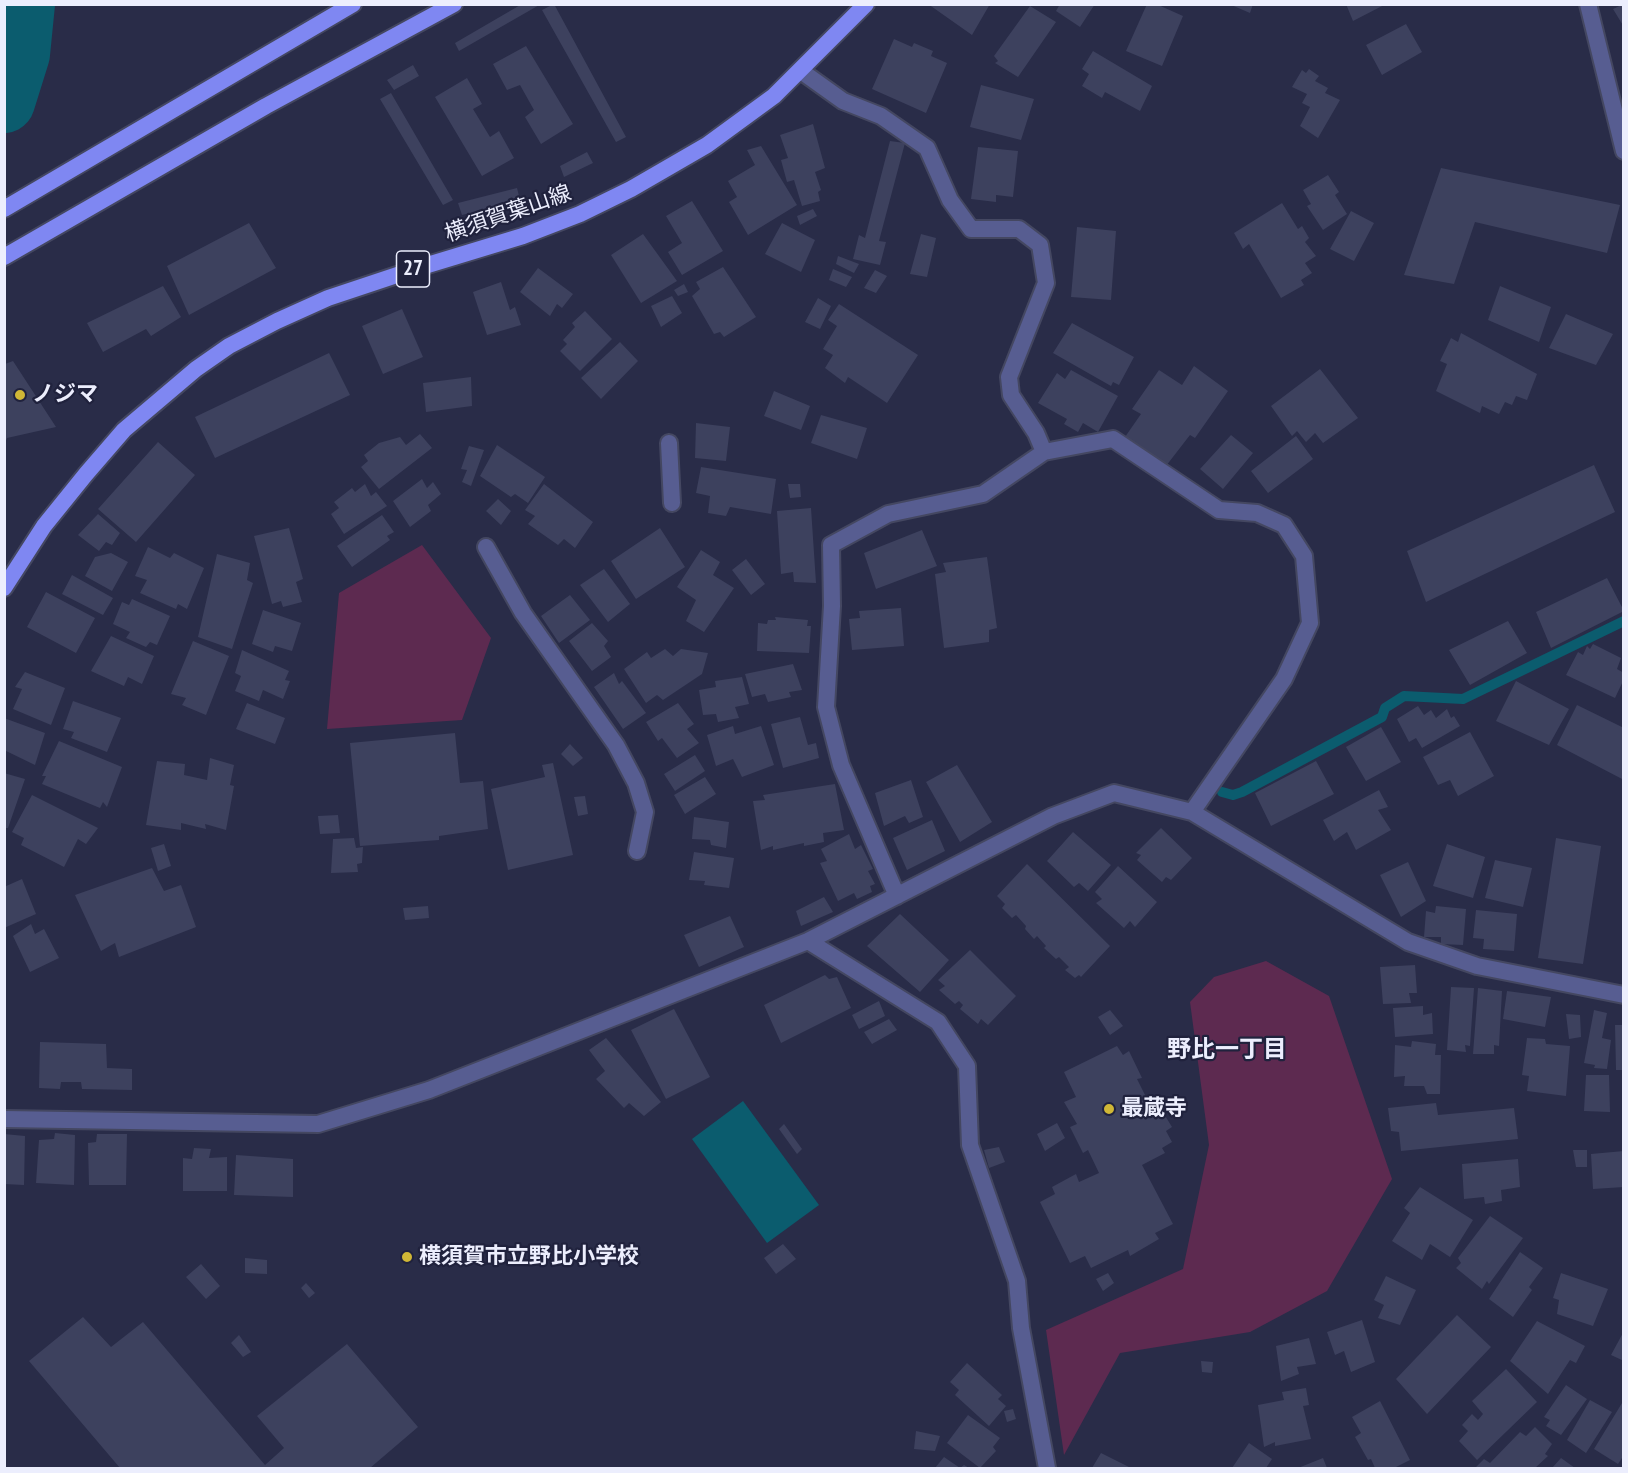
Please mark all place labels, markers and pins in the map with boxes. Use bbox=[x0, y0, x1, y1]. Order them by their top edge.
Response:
place label: ノジマ bbox=[32, 382, 98, 408]
marker: ノジマ bbox=[13, 388, 27, 402]
place label: 最蔵寺 bbox=[1121, 1096, 1187, 1122]
marker: 最蔵寺 bbox=[1102, 1102, 1116, 1116]
place label: 横須賀市立野比小学校 bbox=[419, 1244, 639, 1270]
marker: 横須賀市立野比小学校 bbox=[400, 1250, 414, 1264]

